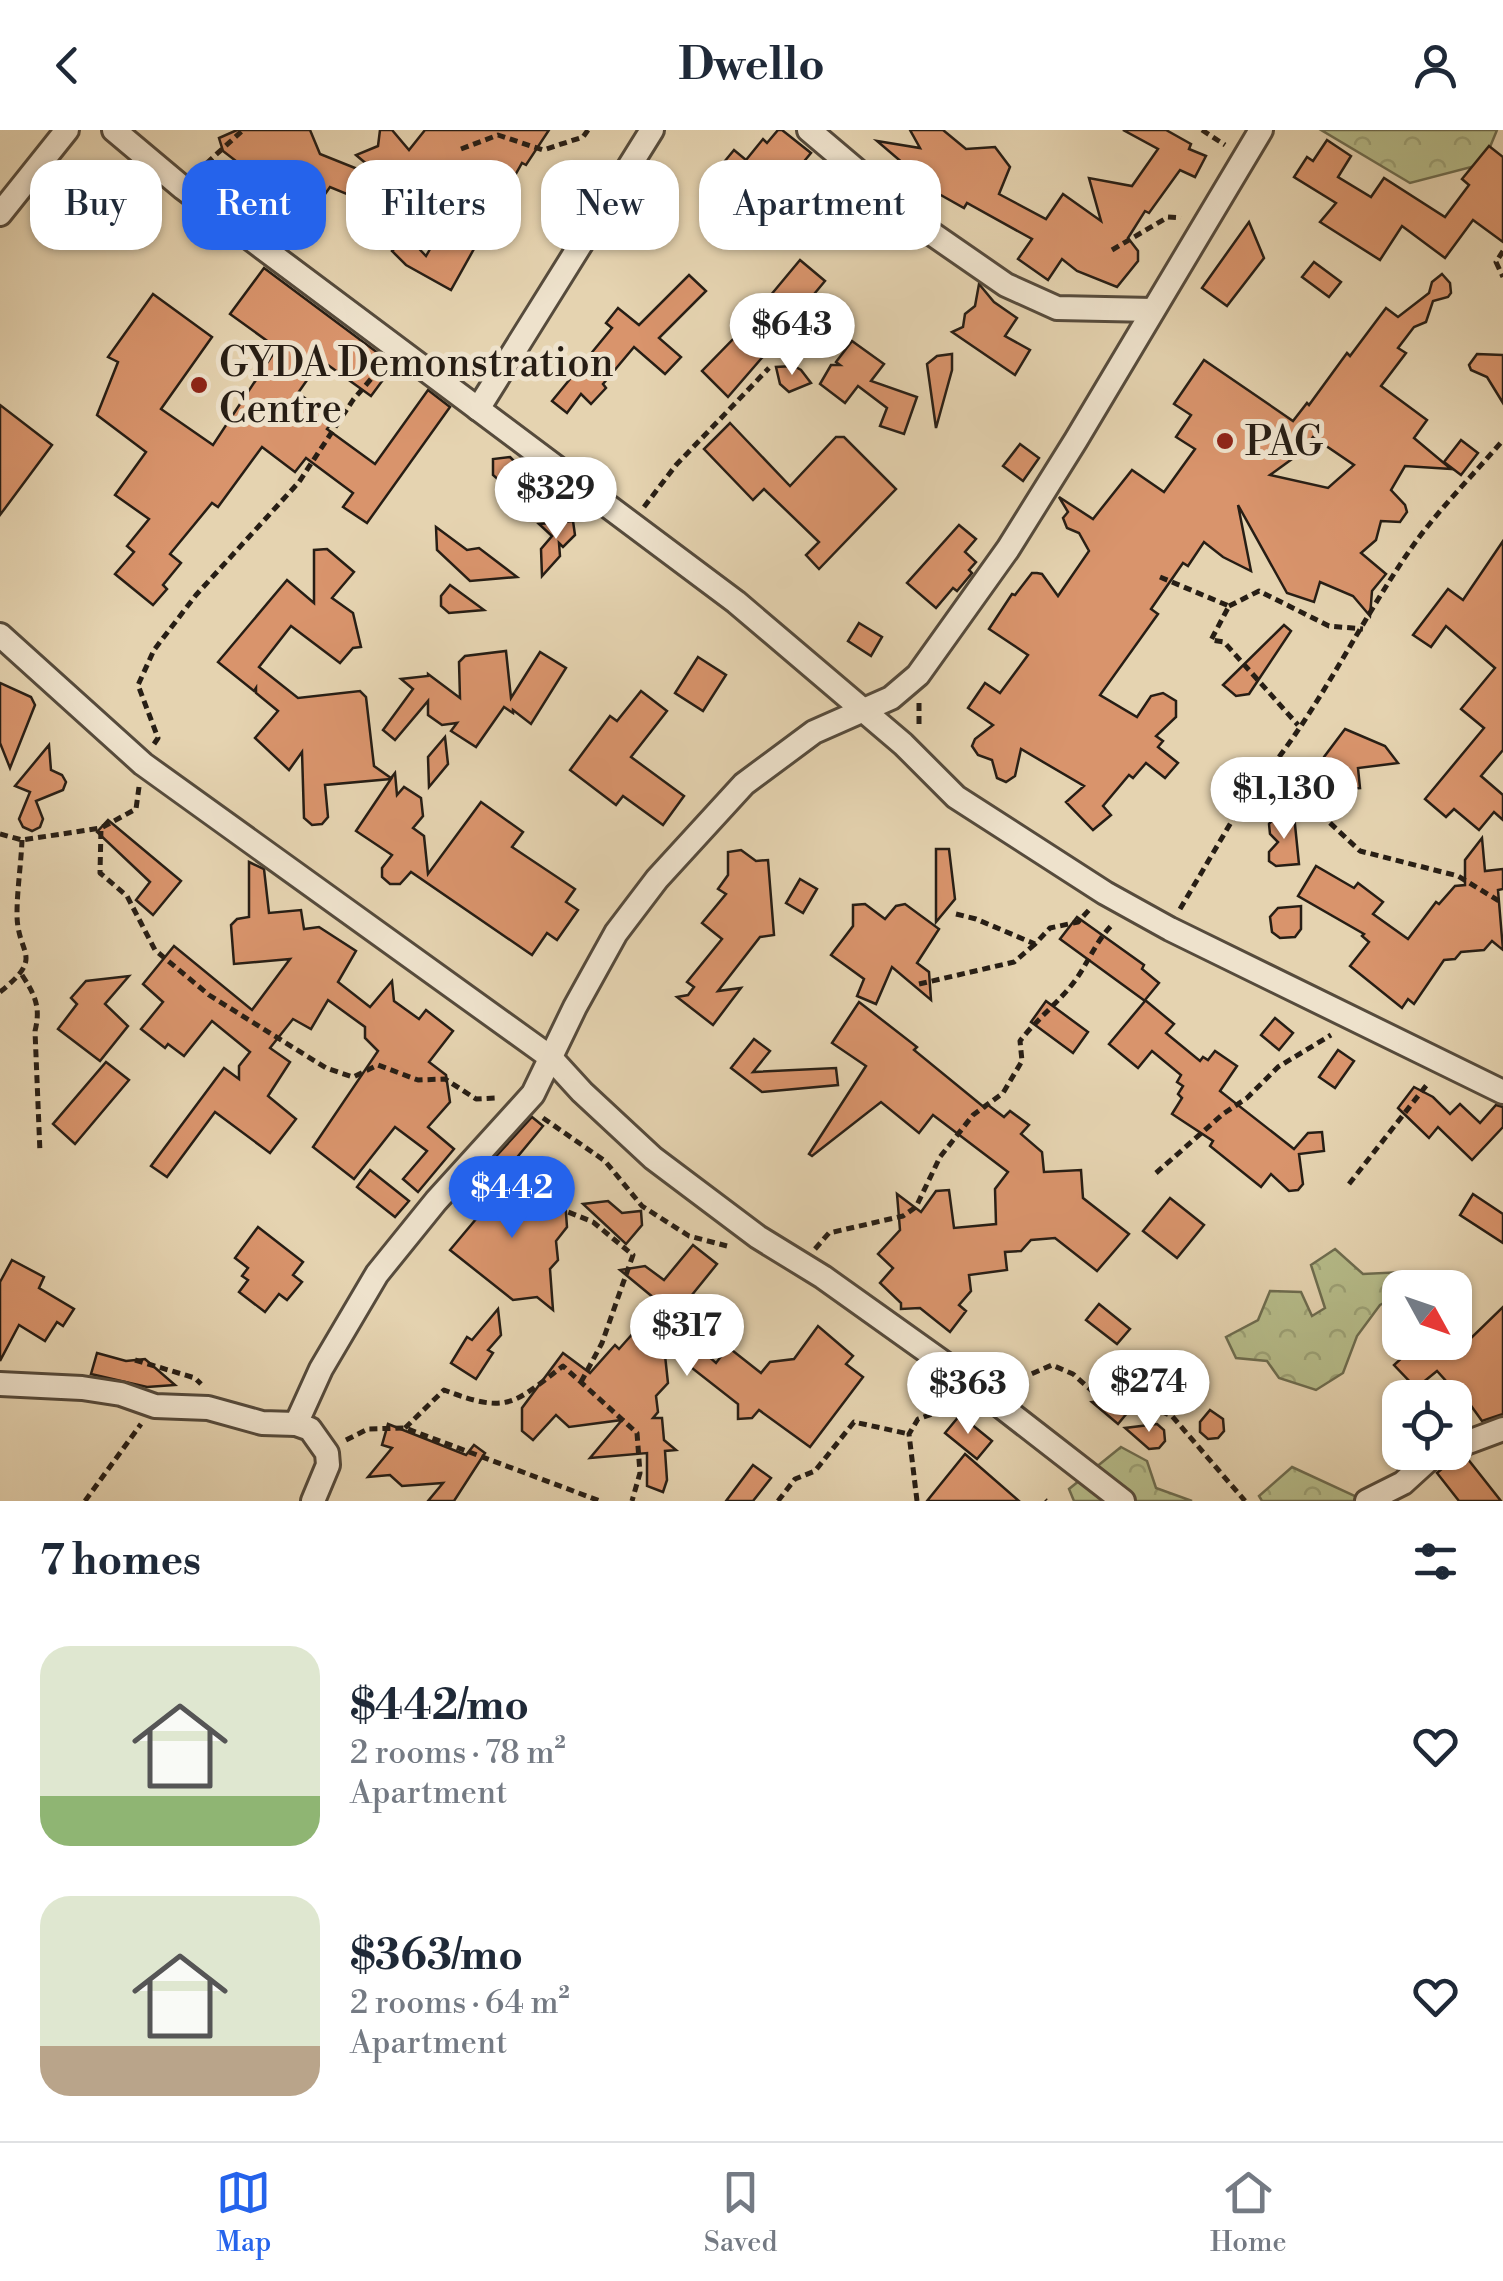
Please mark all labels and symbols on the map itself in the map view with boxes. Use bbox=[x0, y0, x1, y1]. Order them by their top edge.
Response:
pin: $643 bbox=[733, 293, 851, 378]
place label: GYDA Demonstration Centre bbox=[219, 339, 614, 435]
marker: GYDA Demonstration Centre bbox=[188, 374, 210, 396]
place label: PAG bbox=[1245, 418, 1324, 468]
marker: PAG bbox=[1214, 430, 1236, 452]
pin: $329 bbox=[497, 457, 615, 542]
pin: $1,130 bbox=[1203, 757, 1365, 842]
pin: $442 bbox=[453, 1156, 571, 1241]
north arrow bbox=[1382, 1270, 1472, 1360]
pin: $317 bbox=[628, 1294, 746, 1379]
pin: $274 bbox=[1090, 1350, 1208, 1435]
pin: $363 bbox=[909, 1352, 1027, 1437]

